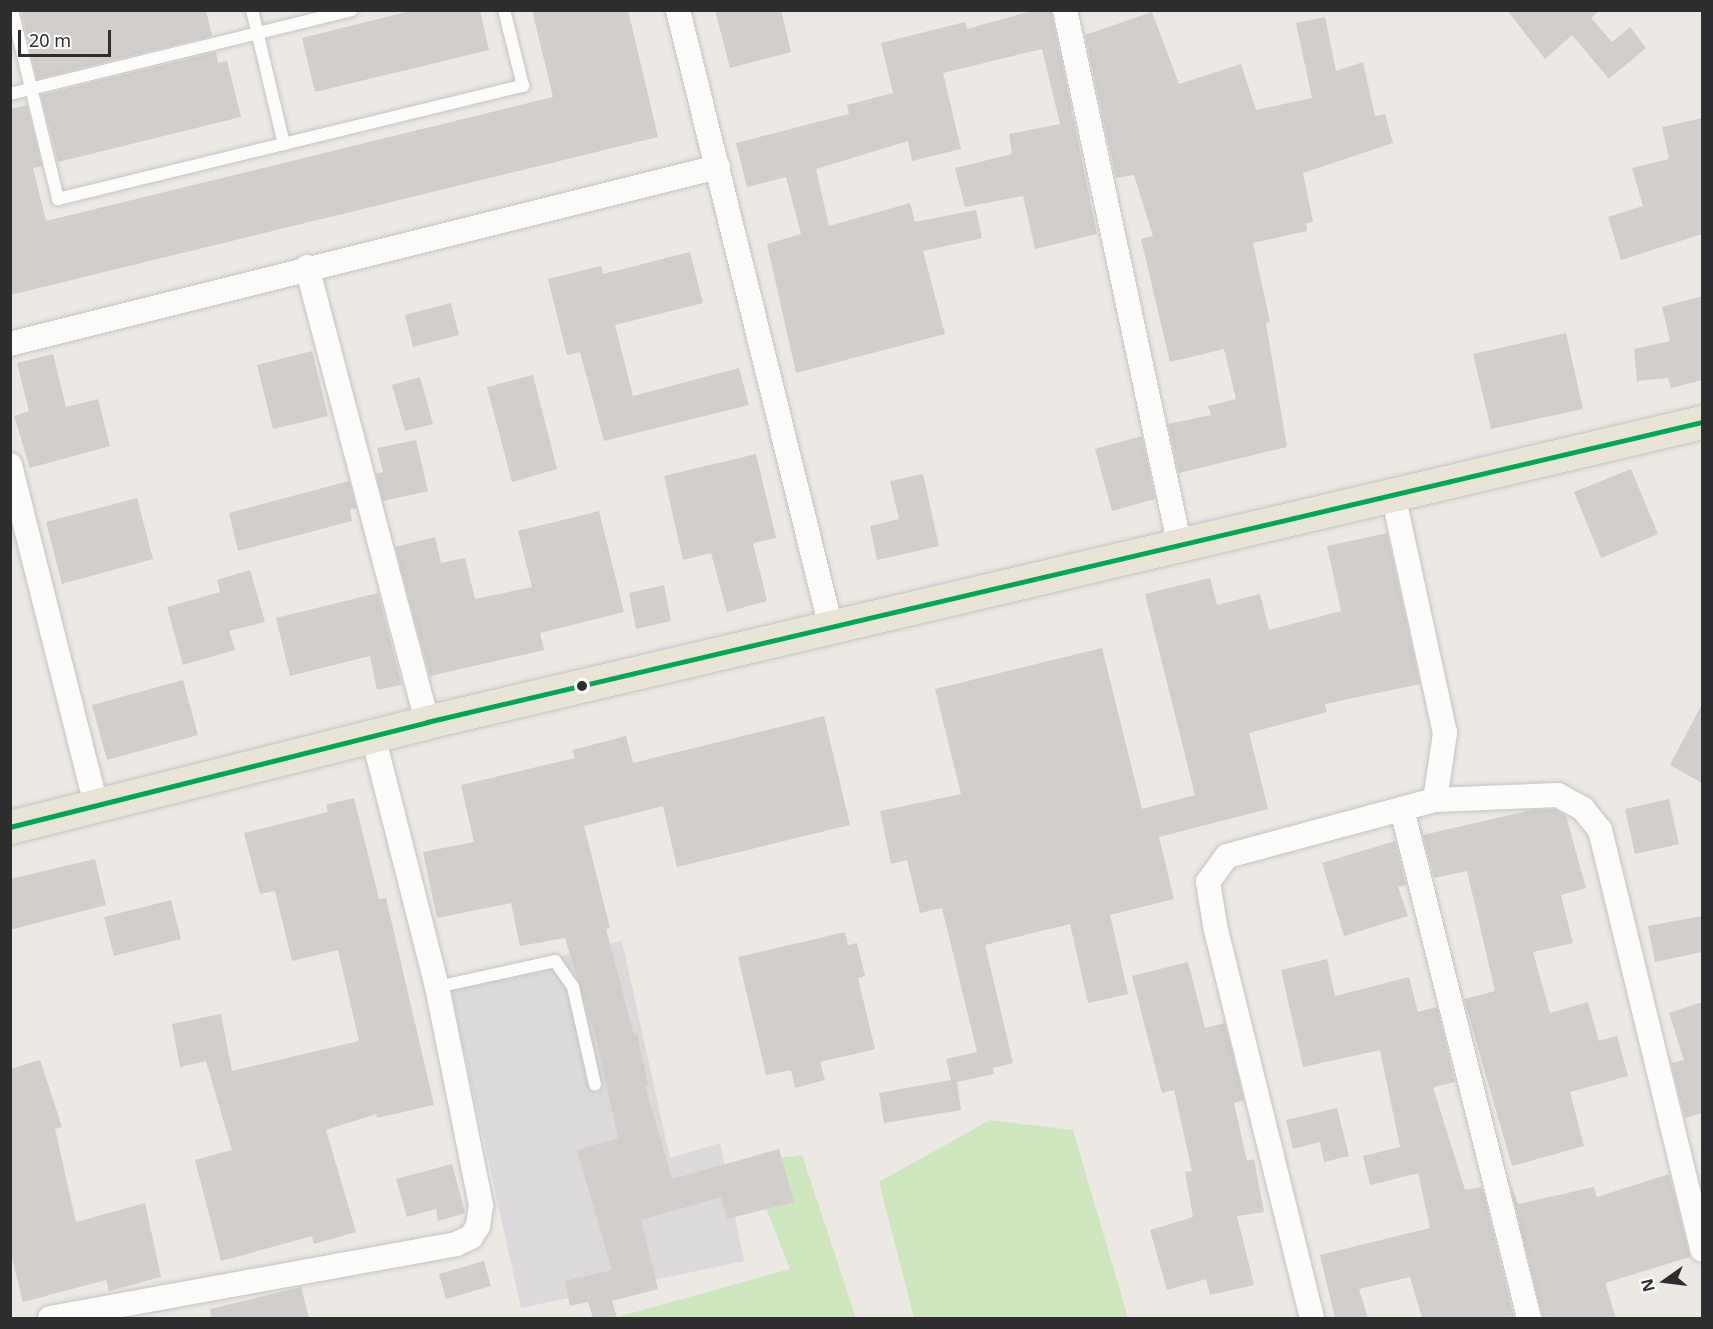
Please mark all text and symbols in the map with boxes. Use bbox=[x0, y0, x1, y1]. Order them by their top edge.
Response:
scale bar bbox=[21, 18, 114, 56]
text: 20 m bbox=[29, 28, 71, 52]
unlabelled marker bbox=[576, 680, 588, 692]
north arrow bbox=[1635, 1251, 1695, 1311]
text: N bbox=[1635, 1276, 1660, 1294]

